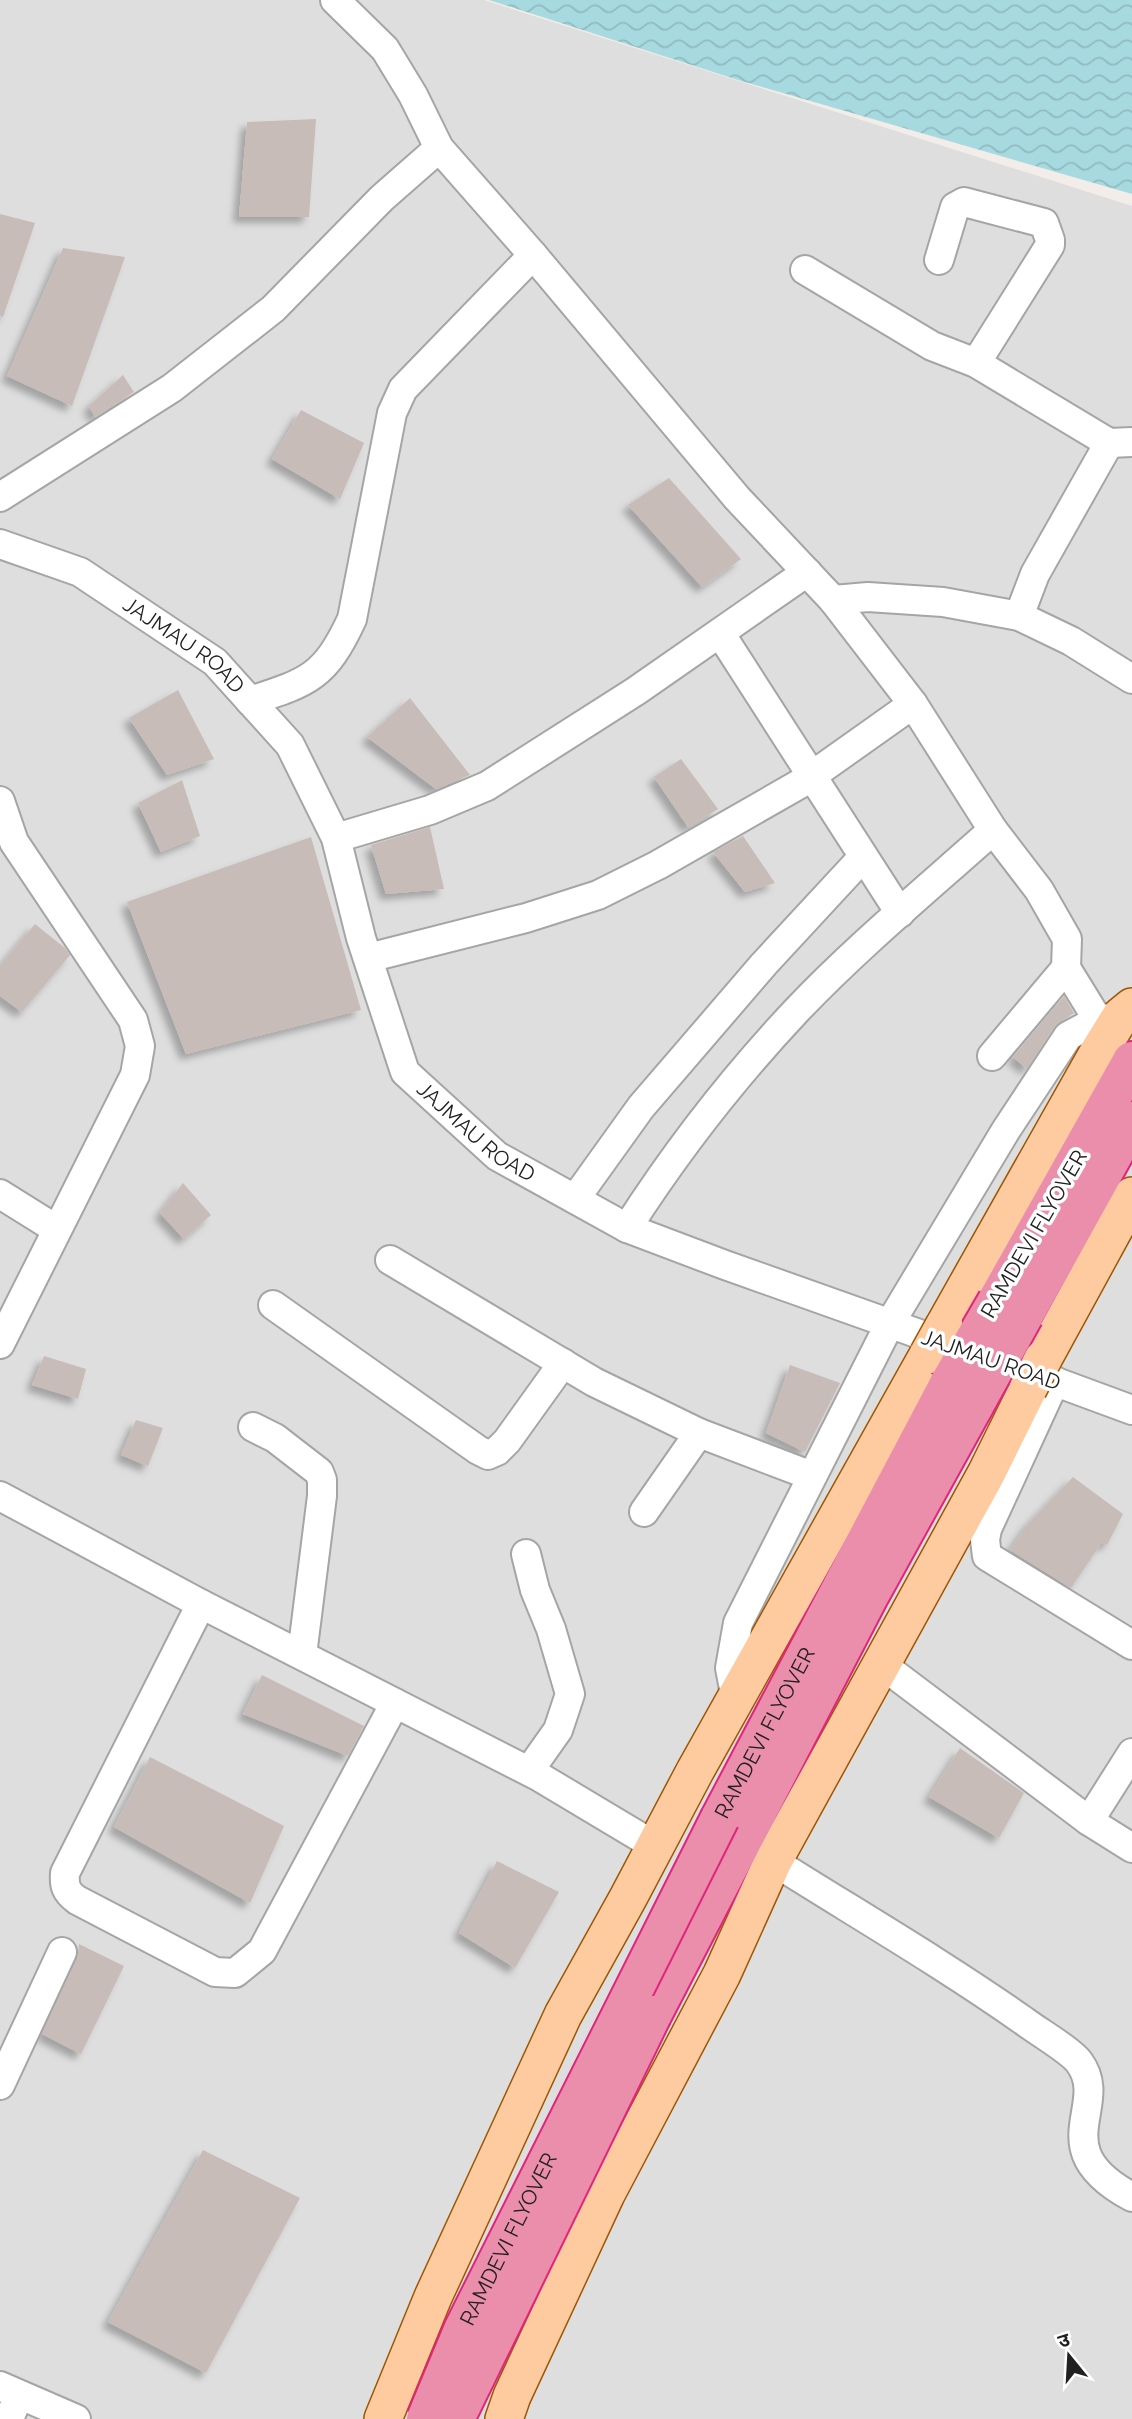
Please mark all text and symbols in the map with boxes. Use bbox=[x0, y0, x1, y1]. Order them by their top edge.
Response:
street label: JAJMAU ROAD bbox=[119, 591, 250, 698]
street label: JAJMAU ROAD bbox=[412, 1076, 540, 1187]
street label: RAMDEVI FLYOVER bbox=[975, 1145, 1092, 1322]
street label: JAJMAU ROAD bbox=[918, 1324, 1064, 1395]
street label: RAMDEVI FLYOVER bbox=[709, 1643, 820, 1823]
street label: RAMDEVI FLYOVER bbox=[454, 2148, 562, 2329]
north arrow bbox=[1034, 2321, 1104, 2391]
text: उ bbox=[1055, 2327, 1073, 2352]

